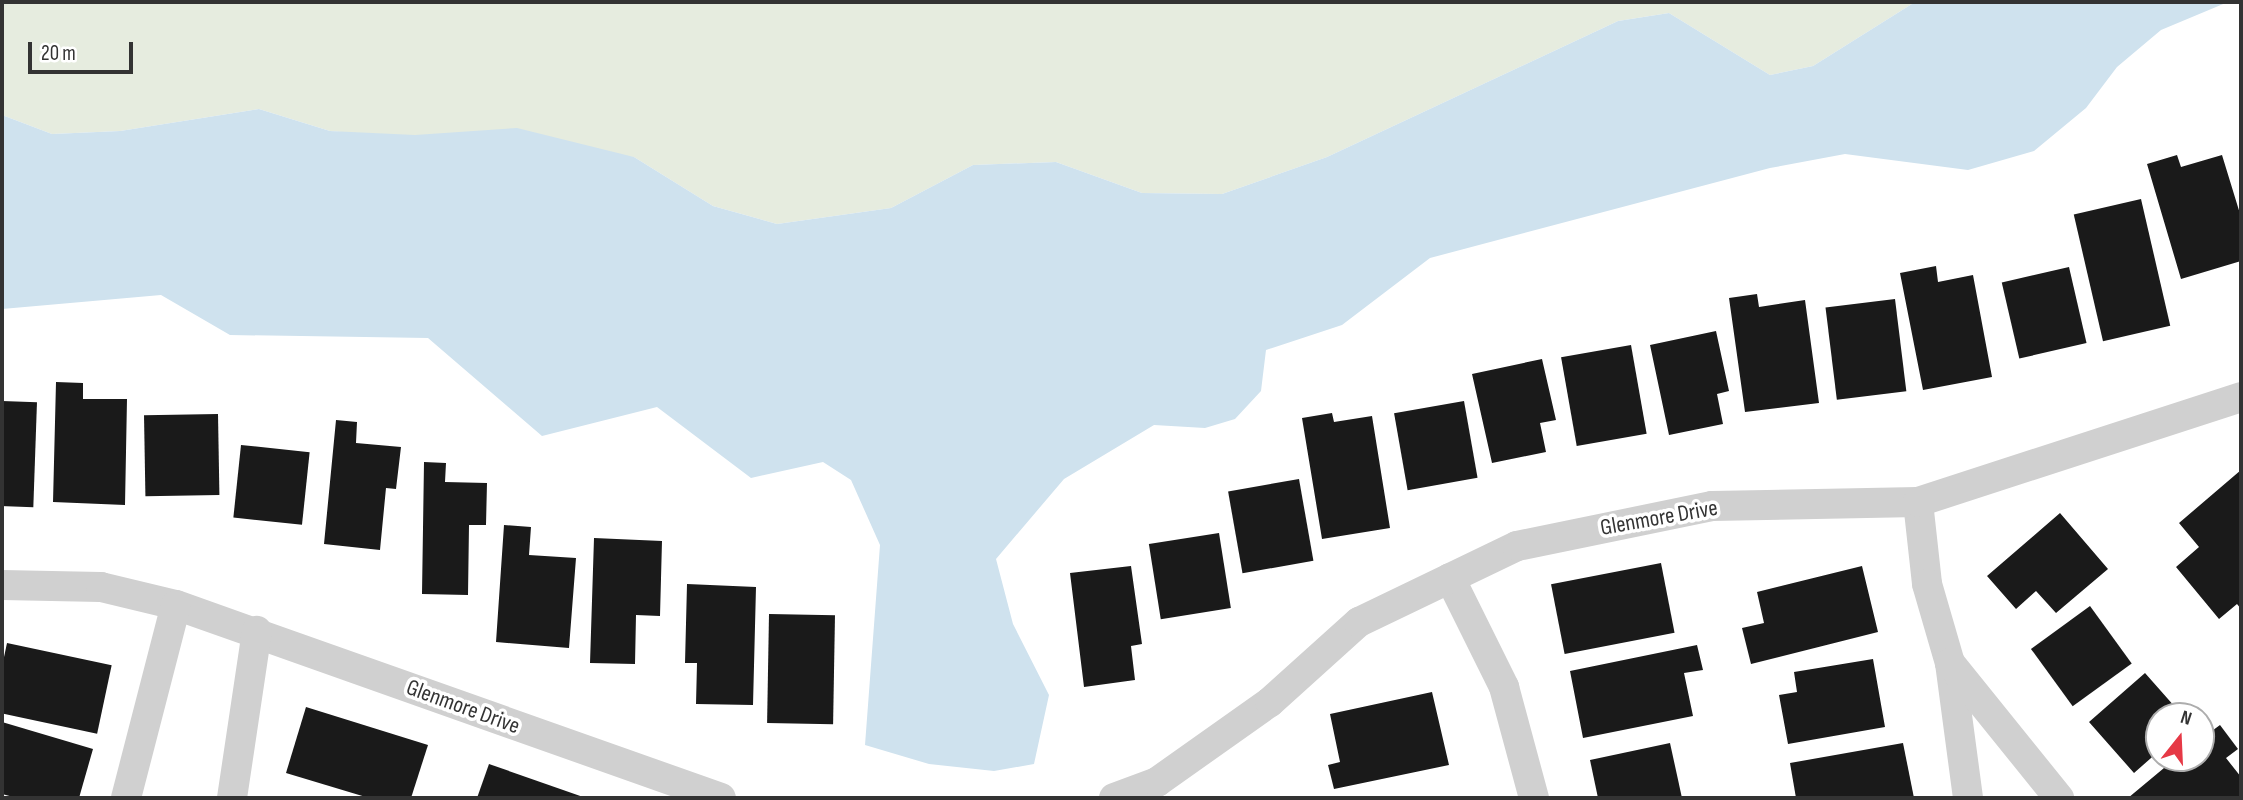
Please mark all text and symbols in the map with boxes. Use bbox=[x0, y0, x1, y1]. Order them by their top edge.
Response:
scale bar bbox=[32, 28, 136, 72]
text: 20 m bbox=[41, 41, 76, 66]
street label: Glenmore Drive bbox=[1598, 494, 1720, 542]
street label: Glenmore Drive bbox=[403, 674, 523, 740]
north arrow bbox=[2145, 702, 2215, 772]
text: N bbox=[2178, 706, 2194, 731]

